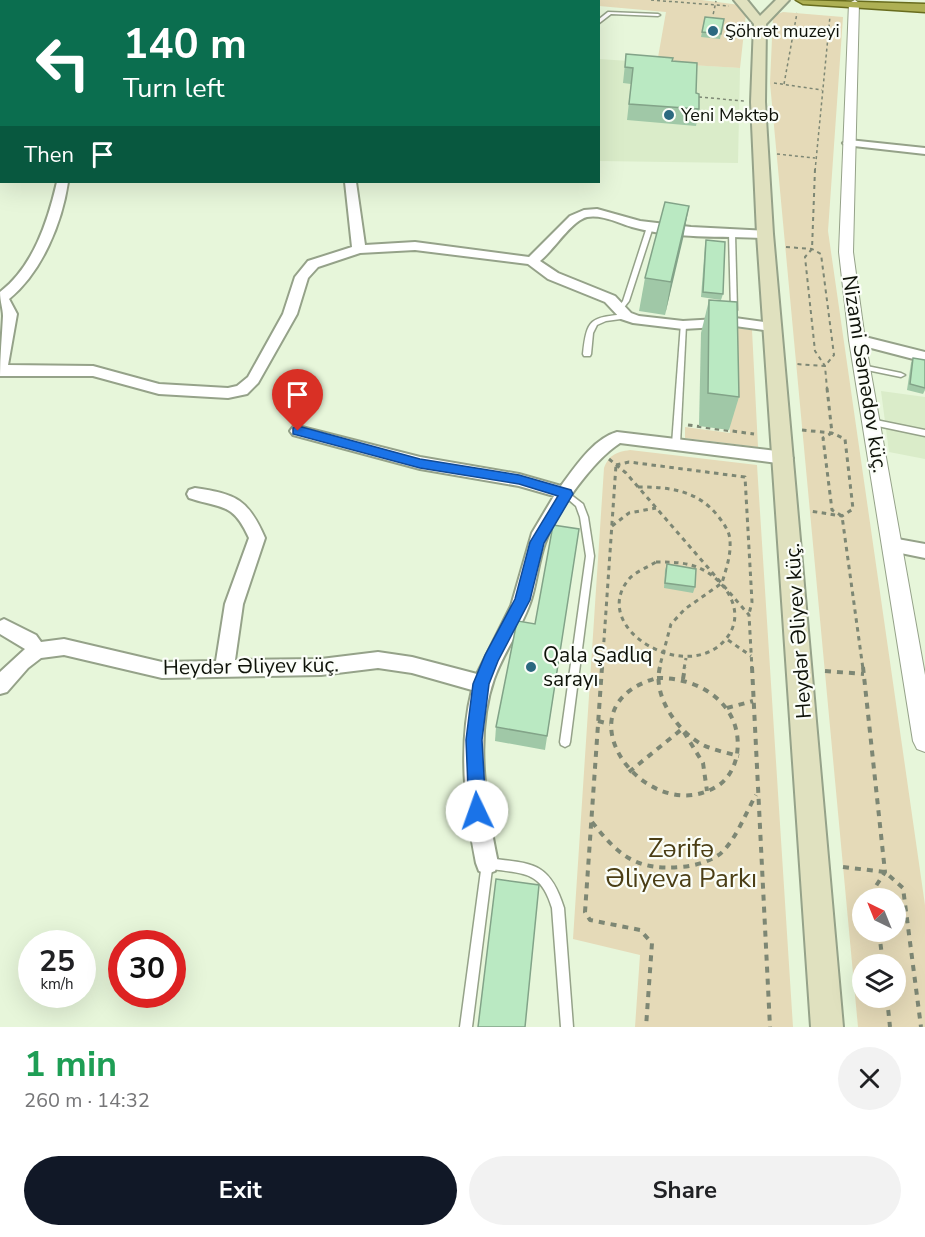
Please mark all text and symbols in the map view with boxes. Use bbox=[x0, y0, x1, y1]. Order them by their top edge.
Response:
text: 140 m bbox=[123, 16, 247, 73]
place label: Şöhrət muzeyi bbox=[725, 19, 840, 43]
icon: left bbox=[24, 24, 102, 102]
marker: Şöhrət muzeyi bbox=[706, 24, 720, 38]
text: Turn left bbox=[123, 70, 224, 107]
place label: Yeni Məktəb bbox=[680, 103, 779, 127]
marker: Yeni Məktəb bbox=[662, 108, 676, 122]
icon: arrive bbox=[86, 138, 119, 171]
text: Then bbox=[24, 140, 74, 170]
street label: Nizami Səmədov küç. bbox=[836, 273, 894, 475]
pin bbox=[272, 369, 323, 431]
icon: arrive bbox=[281, 378, 314, 411]
street label: Heydər Əliyev küç. bbox=[778, 542, 818, 720]
place label: Qala Şadlıq sarayı bbox=[543, 641, 653, 693]
street label: Heydər Əliyev küç. bbox=[163, 650, 339, 682]
marker: Qala Şadlıq sarayı bbox=[524, 660, 538, 674]
position arrow bbox=[445, 779, 509, 843]
park label: Zərifə Əliyeva Parkı bbox=[605, 831, 757, 896]
north arrow bbox=[852, 888, 906, 942]
map controls bbox=[852, 888, 906, 1008]
speed limit sign: 30 bbox=[108, 930, 186, 1008]
text: 25 bbox=[39, 941, 75, 982]
button: layers bbox=[852, 954, 906, 1008]
text: km/h bbox=[40, 974, 74, 994]
text: 1 min bbox=[24, 1040, 117, 1089]
button: close bbox=[838, 1047, 901, 1110]
text: 260 m · 14:32 bbox=[24, 1087, 150, 1114]
button: Exit bbox=[24, 1156, 457, 1225]
button: Share bbox=[469, 1156, 901, 1225]

